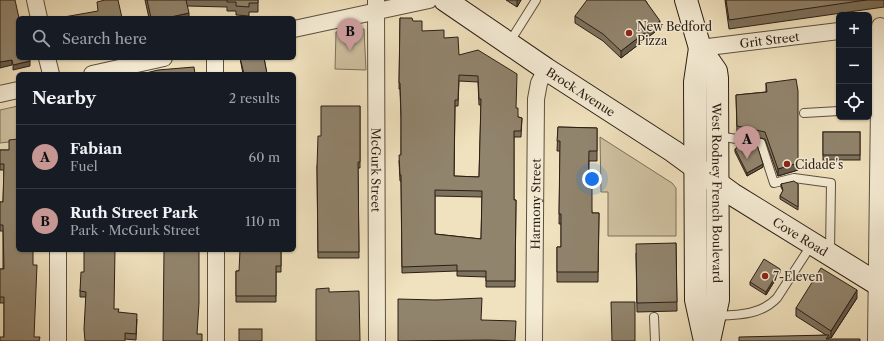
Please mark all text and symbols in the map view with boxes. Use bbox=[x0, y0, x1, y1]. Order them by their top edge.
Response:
map controls bbox=[836, 12, 872, 120]
button: + bbox=[836, 12, 872, 48]
search box bbox=[16, 16, 296, 60]
pin: B bbox=[337, 18, 363, 51]
place label: New Bedford Pizza bbox=[637, 19, 713, 48]
icon: search bbox=[30, 27, 52, 49]
marker: New Bedford Pizza bbox=[624, 28, 634, 38]
street label: Grit Street bbox=[739, 28, 801, 51]
text: Search here bbox=[62, 29, 147, 48]
button: − bbox=[836, 48, 872, 84]
street label: Brock Avenue bbox=[544, 64, 619, 119]
button: locate bbox=[836, 84, 872, 120]
text: Nearby bbox=[32, 88, 96, 108]
text: 2 results bbox=[229, 90, 280, 106]
street label: West Rodney French Boulevard bbox=[710, 102, 725, 284]
pin: A bbox=[734, 126, 760, 159]
street label: McGurk Street bbox=[369, 128, 384, 213]
text: Fabian bbox=[70, 139, 122, 158]
text: A bbox=[40, 149, 50, 165]
text: 60 m bbox=[249, 149, 280, 165]
place label: Cidade's bbox=[795, 157, 843, 172]
text: Fuel bbox=[70, 158, 98, 174]
street label: Harmony Street bbox=[527, 158, 543, 250]
marker: Cidade's bbox=[782, 159, 792, 169]
your location bbox=[582, 169, 602, 189]
text: Ruth Street Park bbox=[70, 203, 198, 222]
text: B bbox=[40, 213, 50, 229]
text: 110 m bbox=[245, 213, 280, 229]
street label: Cove Road bbox=[770, 214, 831, 259]
text: Park · McGurk Street bbox=[70, 222, 200, 238]
place label: 7-Eleven bbox=[773, 269, 823, 284]
marker: 7-Eleven bbox=[760, 271, 770, 281]

